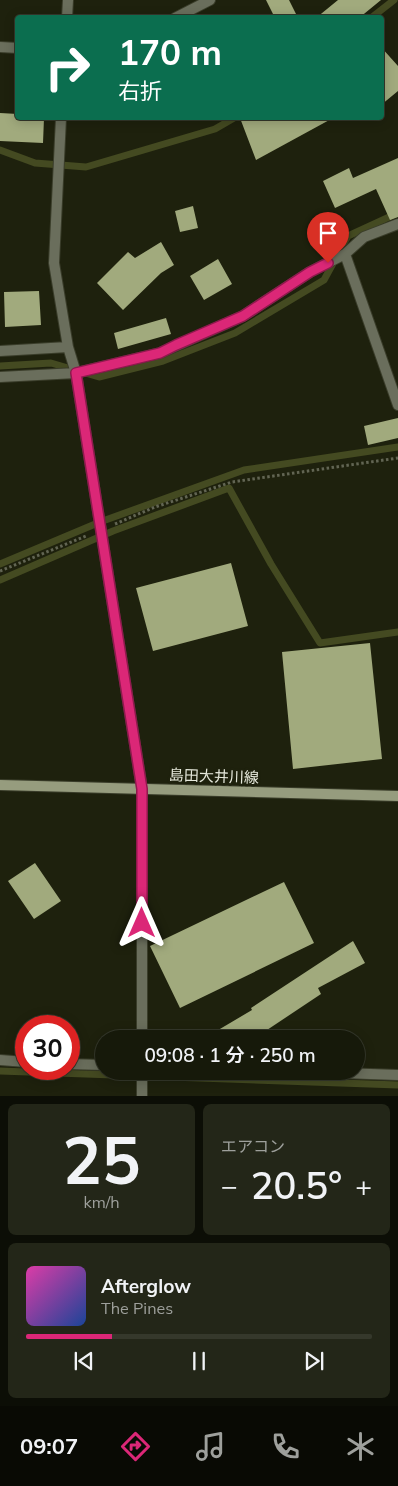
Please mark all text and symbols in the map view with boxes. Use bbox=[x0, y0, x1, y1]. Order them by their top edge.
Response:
text: 170 m bbox=[118, 30, 222, 74]
icon: right bbox=[35, 35, 100, 100]
text: 右折 bbox=[118, 77, 162, 105]
pin bbox=[307, 212, 349, 263]
icon: arrive bbox=[314, 219, 342, 247]
street label: 島田大井川線 bbox=[169, 765, 259, 787]
position arrow bbox=[115, 896, 167, 948]
speed limit sign: 30 bbox=[15, 1015, 80, 1080]
text: 09:08 · 1 分 · 250 m bbox=[144, 1043, 316, 1067]
text: 25 bbox=[62, 1119, 141, 1200]
text: エアコン bbox=[221, 1136, 285, 1156]
text: 20.5° bbox=[251, 1161, 342, 1209]
text: − bbox=[221, 1168, 238, 1203]
text: + bbox=[355, 1168, 372, 1203]
text: km/h bbox=[83, 1192, 120, 1212]
text: Afterglow bbox=[101, 1274, 191, 1298]
text: The Pines bbox=[101, 1298, 173, 1318]
icon: previous bbox=[70, 1347, 98, 1375]
icon: pause bbox=[185, 1347, 213, 1375]
icon: next bbox=[300, 1347, 328, 1375]
icon: directions bbox=[118, 1429, 153, 1464]
icon: music bbox=[193, 1429, 228, 1464]
icon: phone bbox=[268, 1429, 303, 1464]
icon: climate bbox=[343, 1429, 378, 1464]
text: 09:07 bbox=[20, 1432, 78, 1460]

